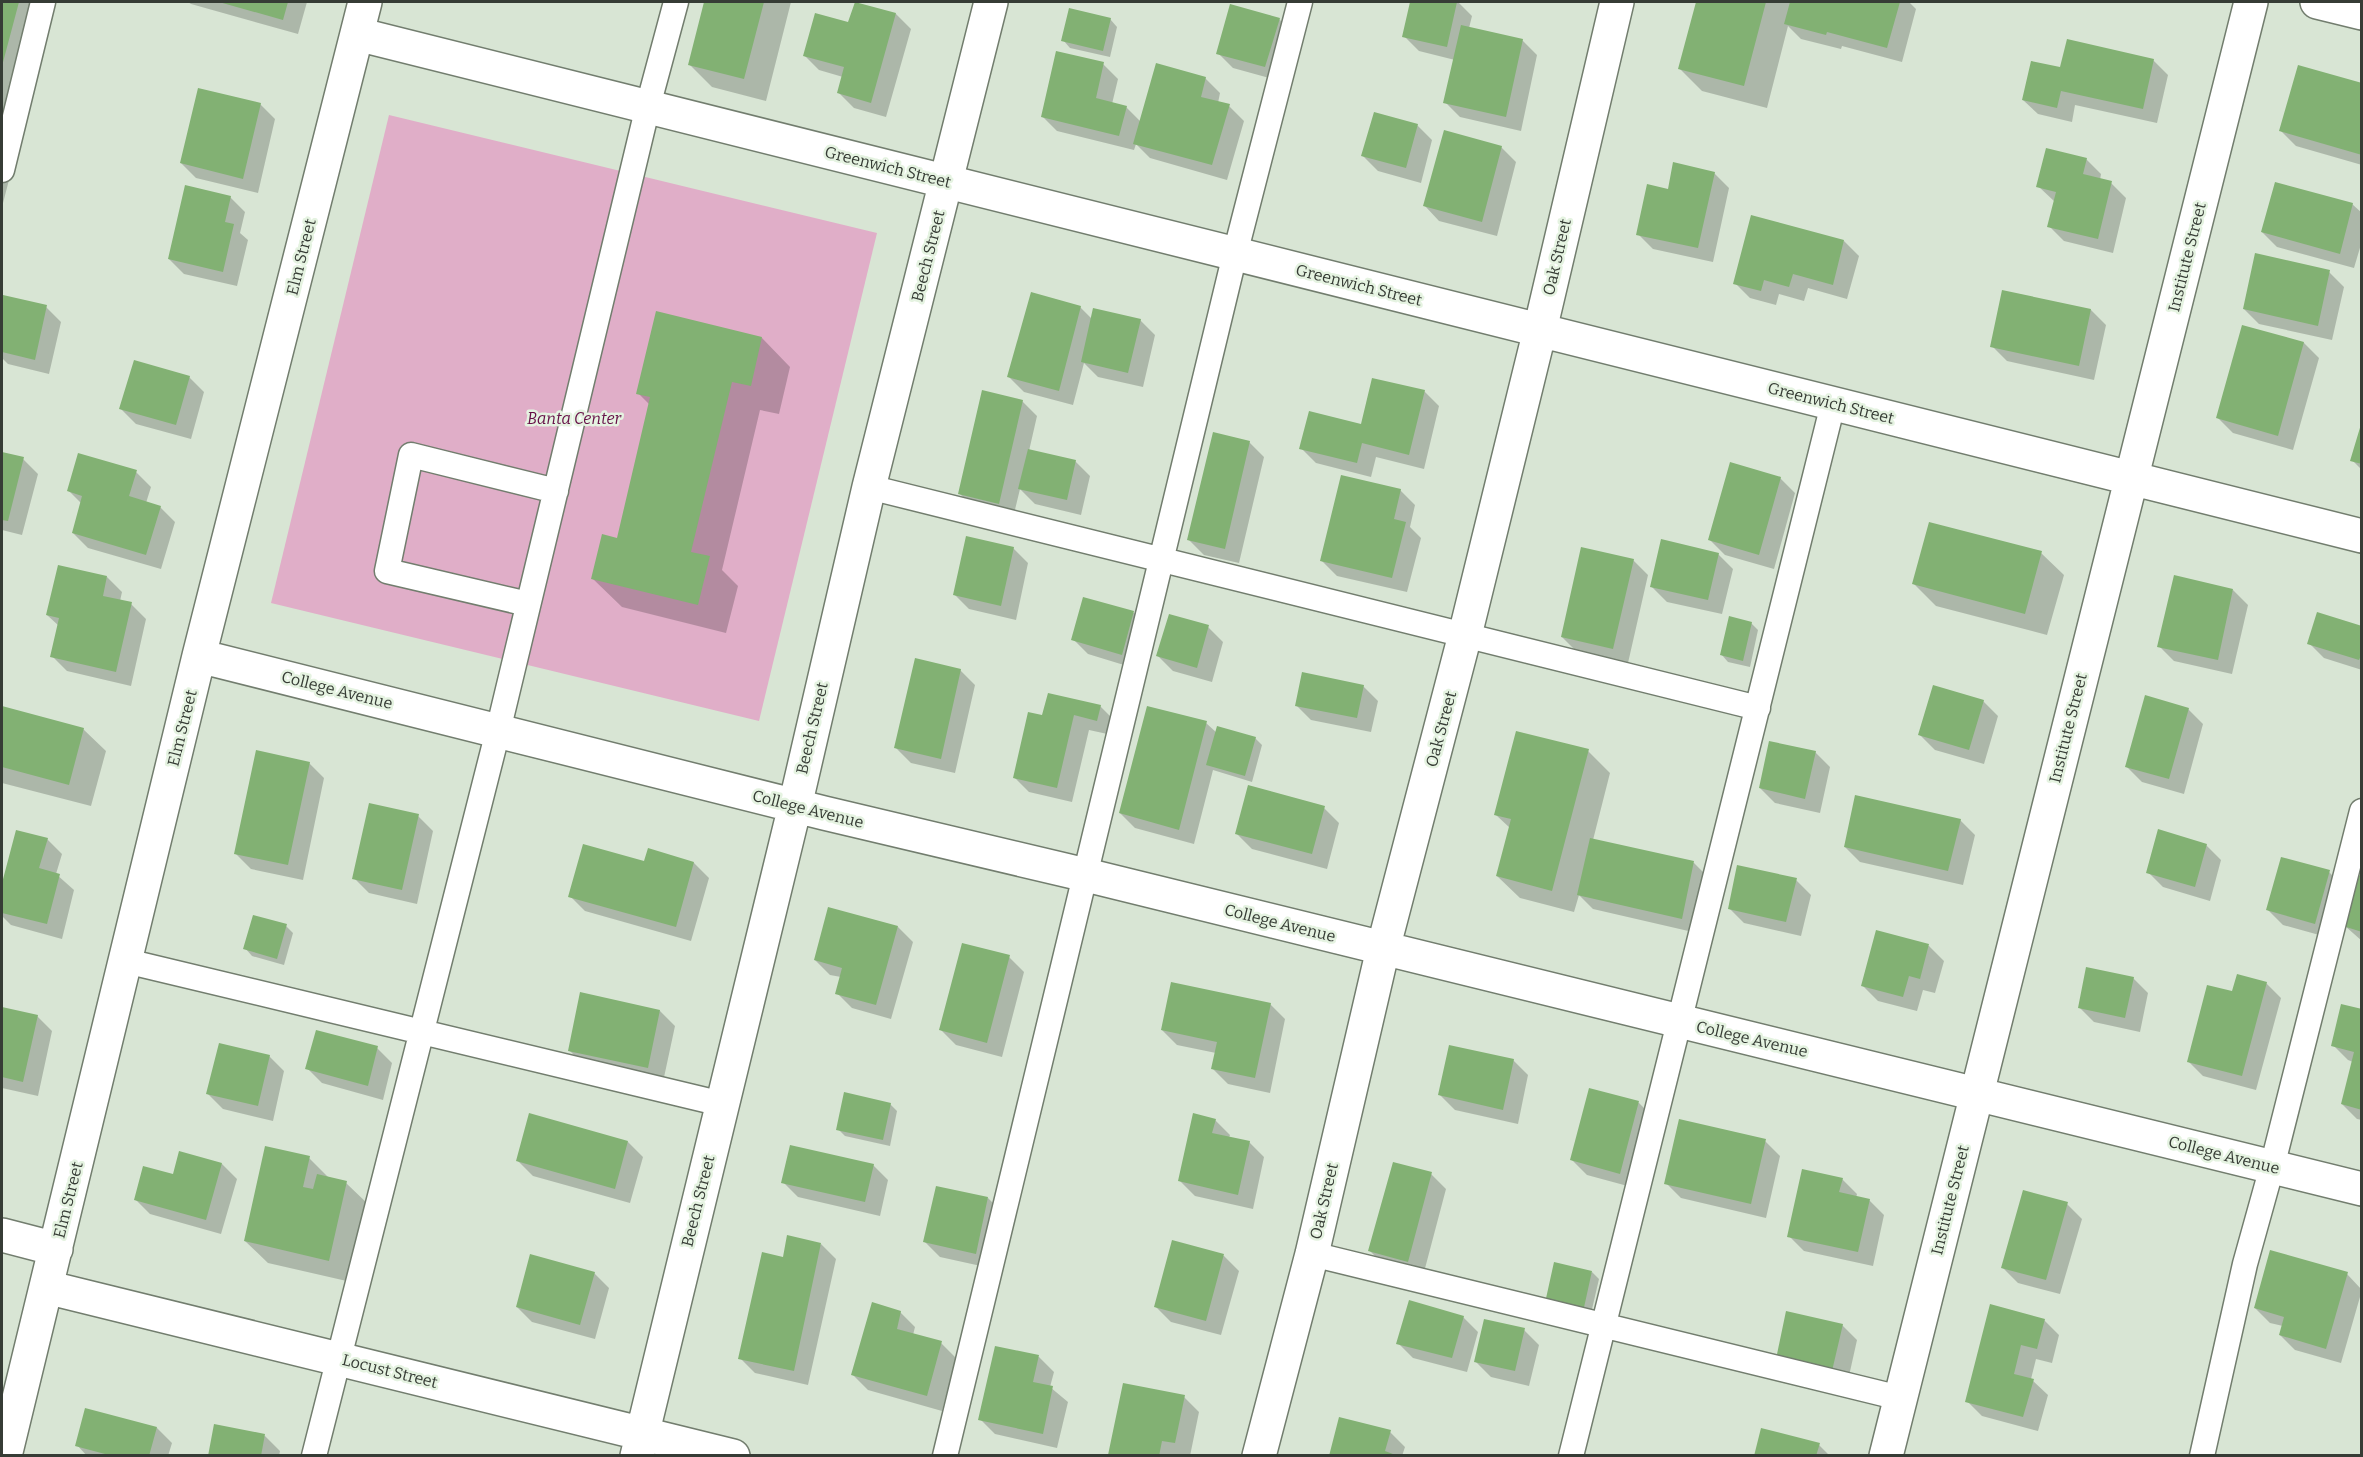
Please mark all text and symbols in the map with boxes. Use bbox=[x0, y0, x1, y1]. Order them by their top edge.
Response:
street label: Greenwich Street bbox=[823, 142, 953, 192]
street label: Institute Street bbox=[2164, 200, 2210, 314]
street label: Beech Street bbox=[907, 208, 949, 304]
street label: Elm Street bbox=[282, 217, 320, 297]
street label: Oak Street bbox=[1539, 217, 1575, 297]
street label: Greenwich Street bbox=[1294, 260, 1424, 310]
street label: Greenwich Street bbox=[1766, 378, 1896, 428]
park label: Banta Center bbox=[527, 409, 622, 428]
street label: College Avenue bbox=[279, 667, 395, 713]
street label: Institute Street bbox=[2045, 671, 2091, 785]
street label: Beech Street bbox=[792, 680, 832, 776]
street label: Elm Street bbox=[163, 688, 201, 768]
street label: Oak Street bbox=[1422, 689, 1460, 769]
street label: College Avenue bbox=[750, 786, 866, 832]
street label: College Avenue bbox=[1222, 900, 1338, 946]
street label: College Avenue bbox=[1694, 1017, 1810, 1061]
street label: College Avenue bbox=[2166, 1132, 2282, 1178]
street label: Institute Street bbox=[1927, 1143, 1973, 1257]
street label: Beech Street bbox=[677, 1153, 719, 1249]
street label: Elm Street bbox=[49, 1160, 87, 1240]
street label: Oak Street bbox=[1306, 1161, 1342, 1241]
street label: Locust Street bbox=[340, 1350, 440, 1392]

